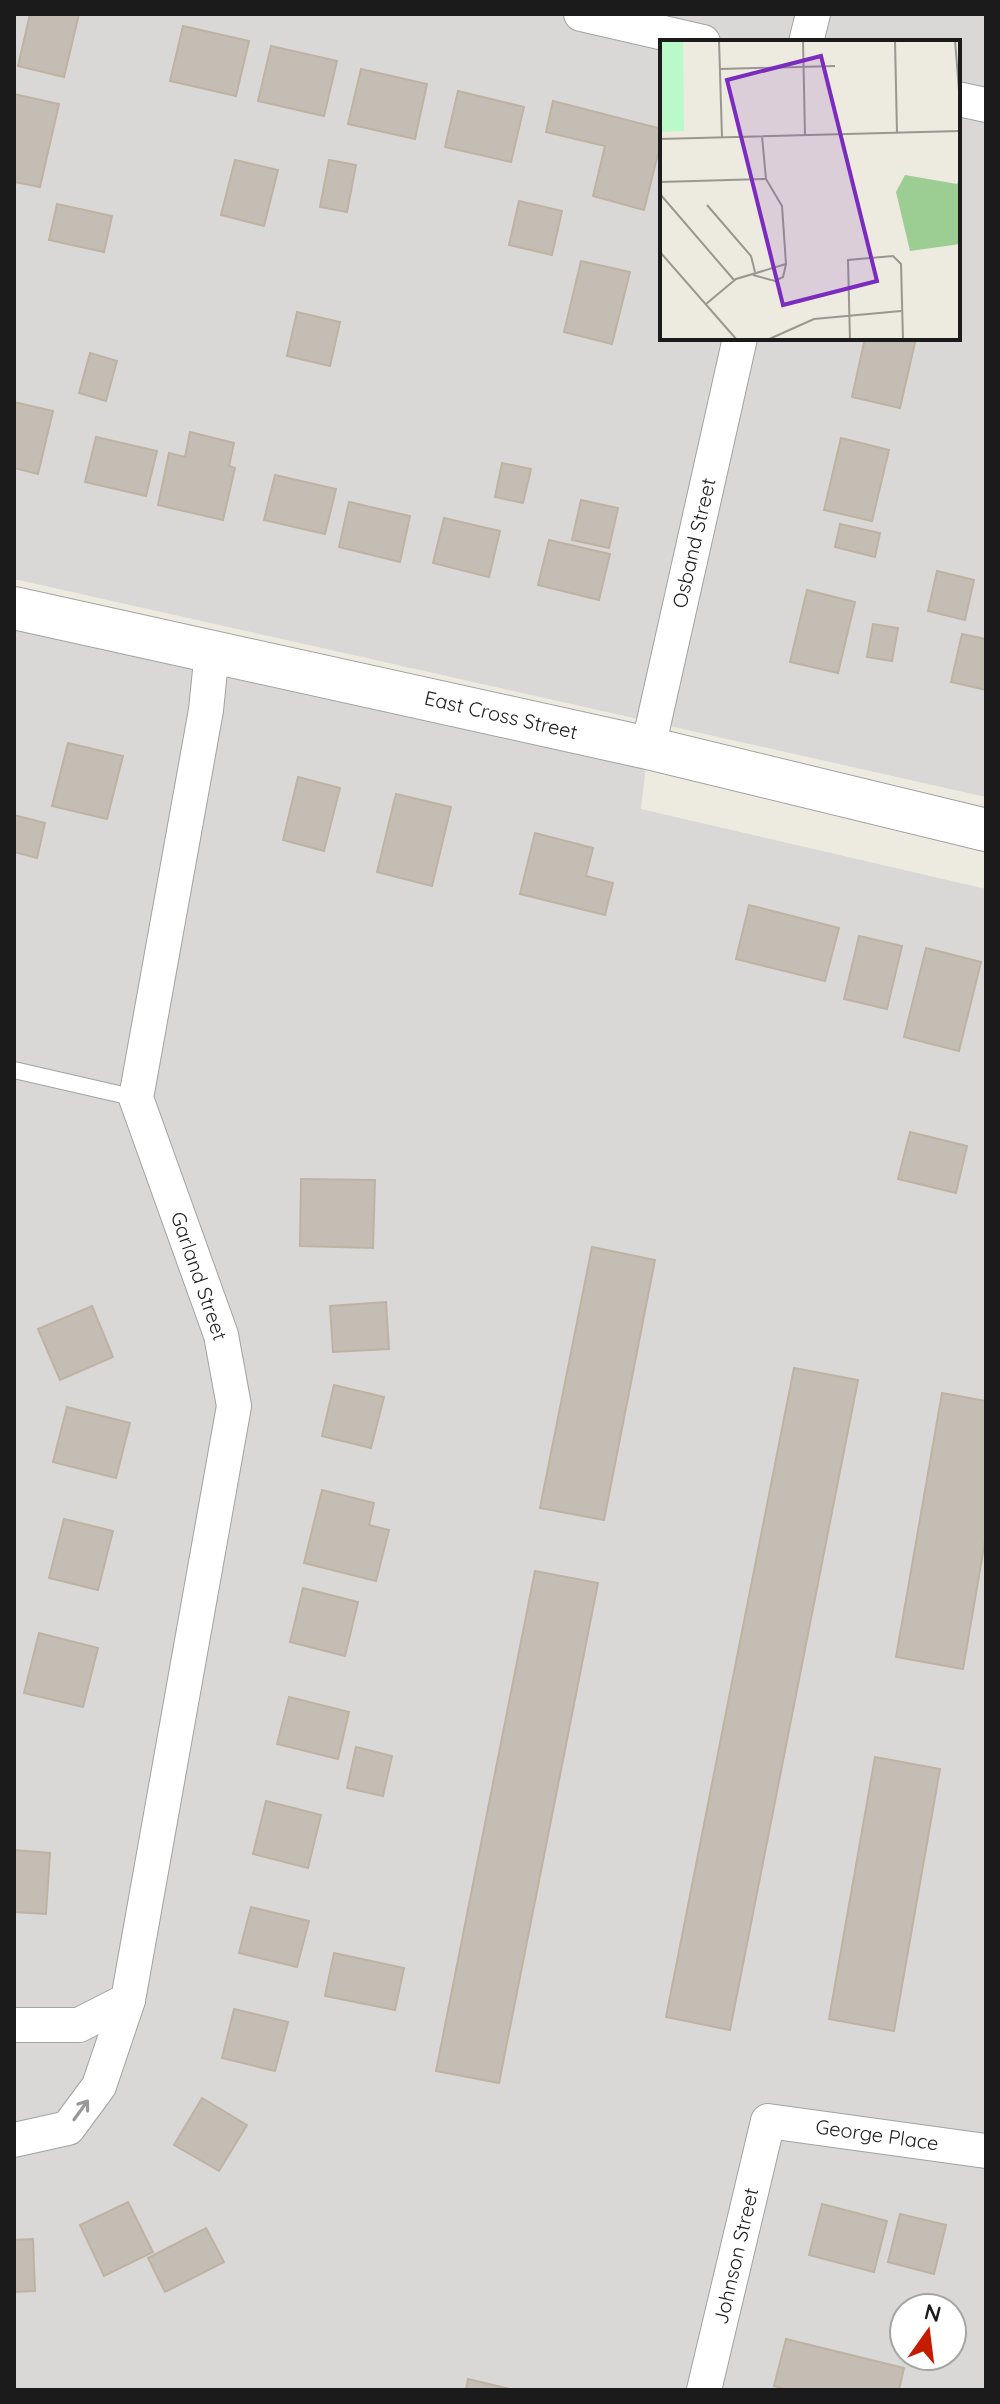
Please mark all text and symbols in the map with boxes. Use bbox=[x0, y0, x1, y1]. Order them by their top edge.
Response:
inset map bbox=[660, 40, 960, 340]
street label: Osband Street bbox=[666, 475, 721, 610]
street label: East Cross Street bbox=[422, 685, 580, 744]
street label: Garland Street bbox=[166, 1208, 233, 1344]
one-way arrow bbox=[73, 2099, 90, 2121]
street label: George Place bbox=[814, 2114, 940, 2155]
street label: Johnson Street bbox=[708, 2185, 763, 2327]
north arrow bbox=[888, 2292, 968, 2372]
text: N bbox=[922, 2297, 944, 2328]

